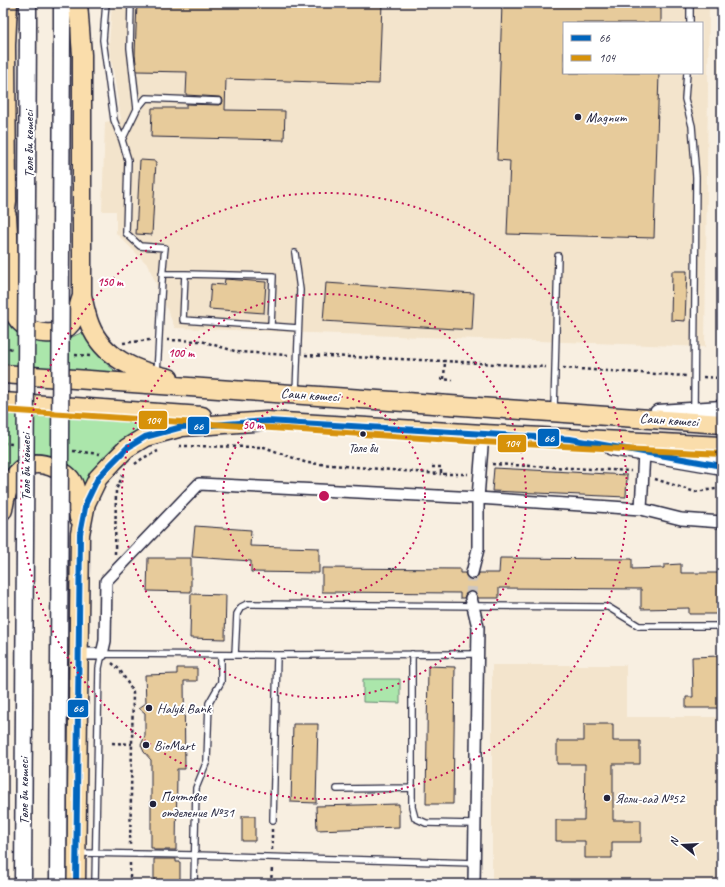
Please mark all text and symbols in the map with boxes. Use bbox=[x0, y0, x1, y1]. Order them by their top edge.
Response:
legend bbox=[563, 22, 703, 74]
text: 66 bbox=[599, 30, 610, 46]
text: 104 bbox=[599, 50, 617, 66]
street label: Төле би көшесі bbox=[20, 108, 37, 178]
place label: Magnum bbox=[586, 109, 628, 126]
marker: Magnum bbox=[573, 112, 583, 122]
text: 150 m bbox=[97, 274, 124, 290]
text: 100 m bbox=[168, 345, 195, 361]
street label: Саин көшесі bbox=[280, 384, 342, 406]
street label: Саин көшесі bbox=[639, 409, 701, 431]
line badge: 104 bbox=[138, 410, 168, 430]
text: 104 bbox=[146, 413, 162, 427]
line badge: 66 bbox=[187, 416, 210, 435]
text: 50 m bbox=[243, 417, 264, 433]
text: 66 bbox=[193, 419, 204, 433]
line badge: 66 bbox=[537, 428, 560, 447]
marker: Толе би bbox=[358, 429, 368, 439]
street label: Төле би көшесі bbox=[17, 431, 34, 501]
text: 66 bbox=[544, 431, 555, 445]
line badge: 104 bbox=[497, 434, 527, 453]
text: 104 bbox=[505, 436, 521, 450]
place label: Толе би bbox=[349, 440, 379, 456]
centre of rings bbox=[317, 489, 331, 503]
line badge: 66 bbox=[67, 699, 89, 718]
place label: Halyk Bank bbox=[157, 700, 212, 717]
text: 66 bbox=[73, 701, 84, 715]
marker: Halyk Bank bbox=[144, 703, 154, 713]
place label: BioMart bbox=[154, 737, 196, 754]
marker: BioMart bbox=[141, 740, 151, 750]
street label: Төле би көшесі bbox=[15, 755, 32, 825]
place label: Почтовое отделение №31 bbox=[161, 788, 235, 821]
place label: Ясли-сад №52 bbox=[615, 790, 686, 807]
marker: Ясли-сад №52 bbox=[602, 793, 612, 803]
marker: Почтовое отделение №31 bbox=[148, 799, 158, 809]
north arrow bbox=[663, 825, 703, 865]
text: N bbox=[666, 834, 682, 847]

